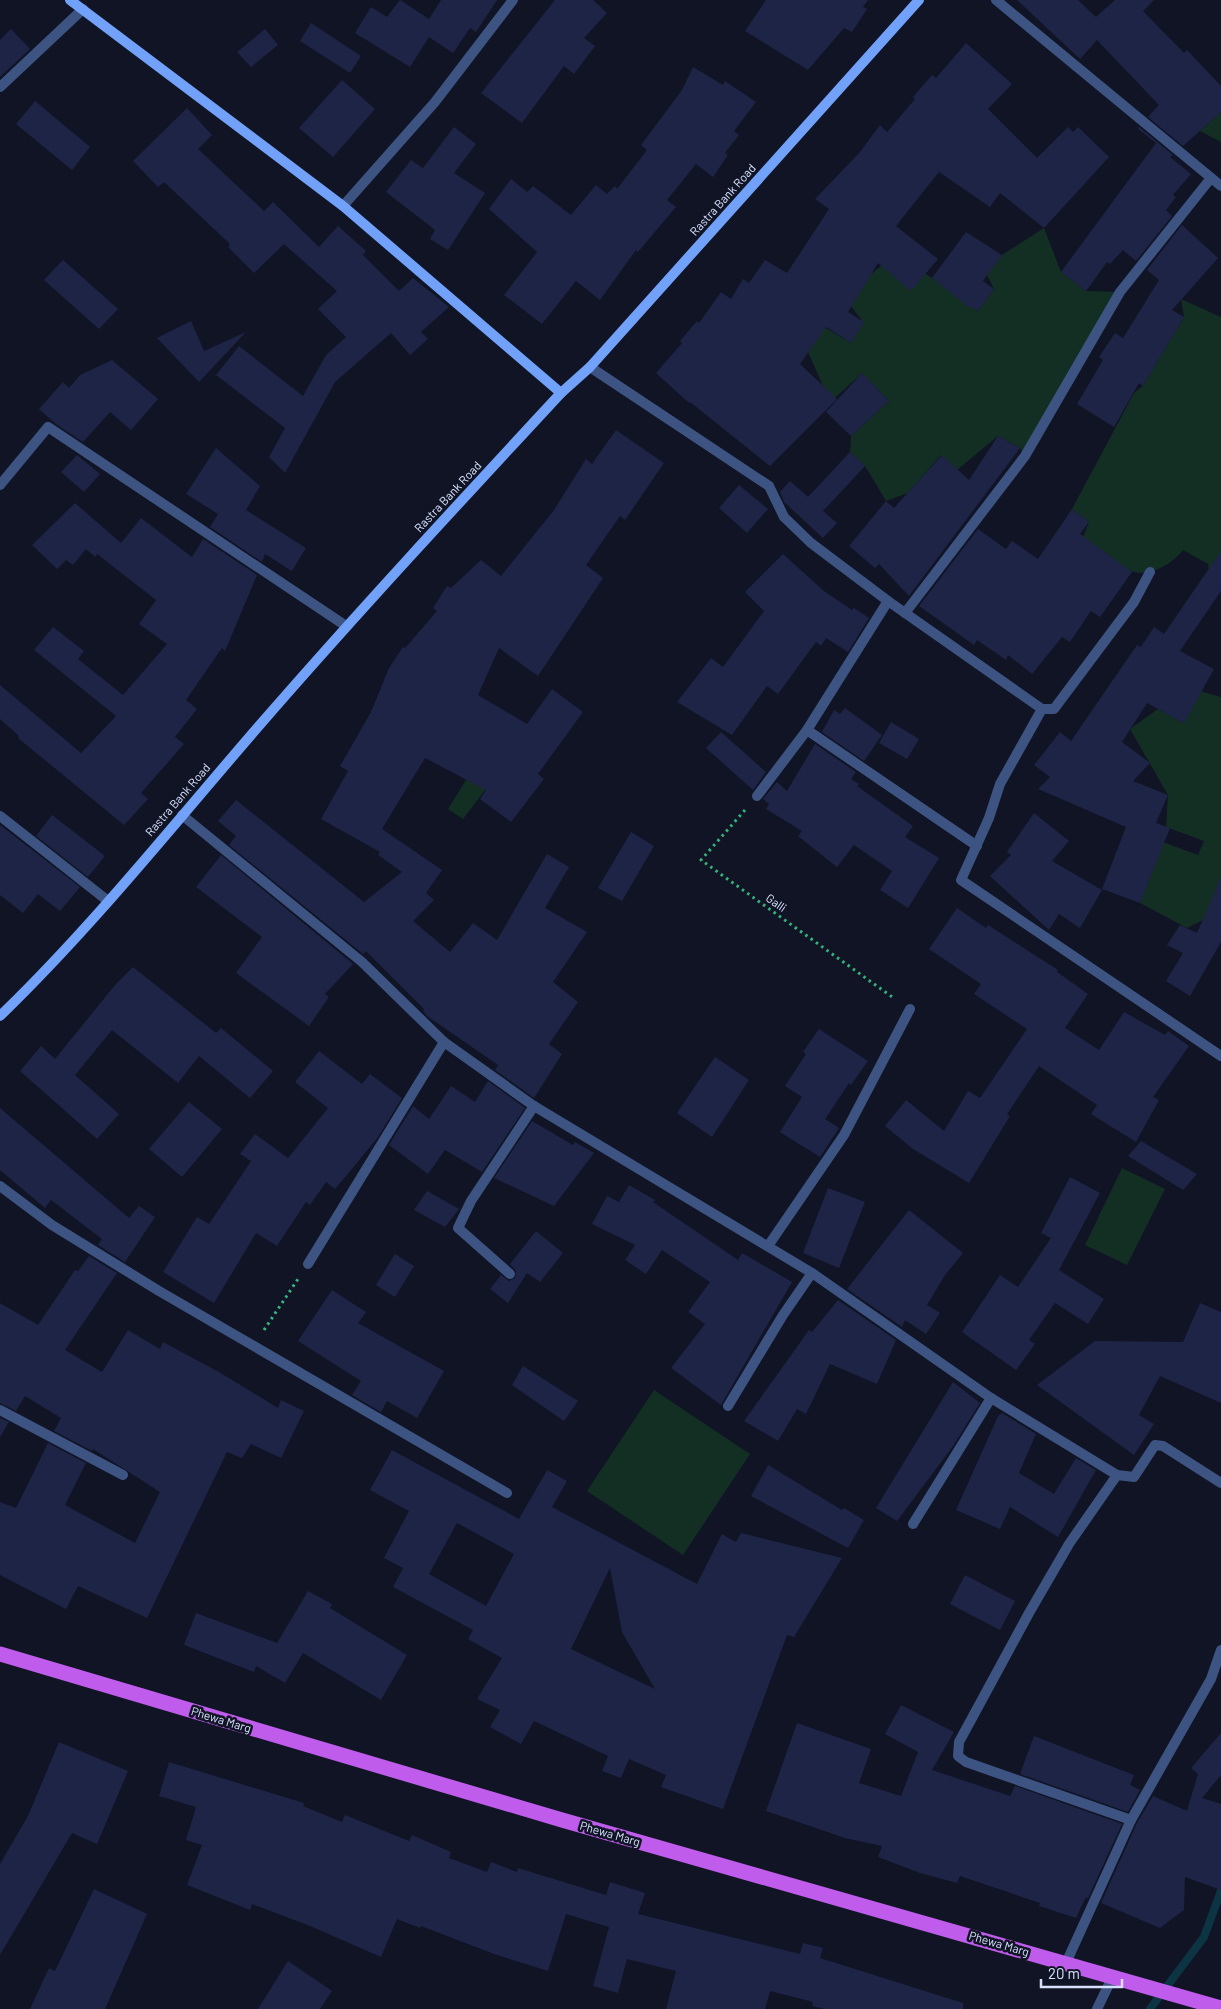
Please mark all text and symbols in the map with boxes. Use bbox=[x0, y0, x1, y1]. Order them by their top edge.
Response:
street label: Rastra Bank Road bbox=[686, 161, 758, 238]
street label: Rastra Bank Road bbox=[411, 458, 484, 535]
street label: Rastra Bank Road bbox=[142, 760, 213, 838]
street label: Galli bbox=[764, 890, 790, 914]
street label: Phewa Marg bbox=[190, 1703, 253, 1735]
street label: Phewa Marg bbox=[578, 1818, 642, 1848]
street label: Phewa Marg bbox=[967, 1928, 1031, 1958]
scale bar bbox=[1041, 1956, 1122, 1988]
text: 20 m bbox=[1048, 1964, 1080, 1982]

